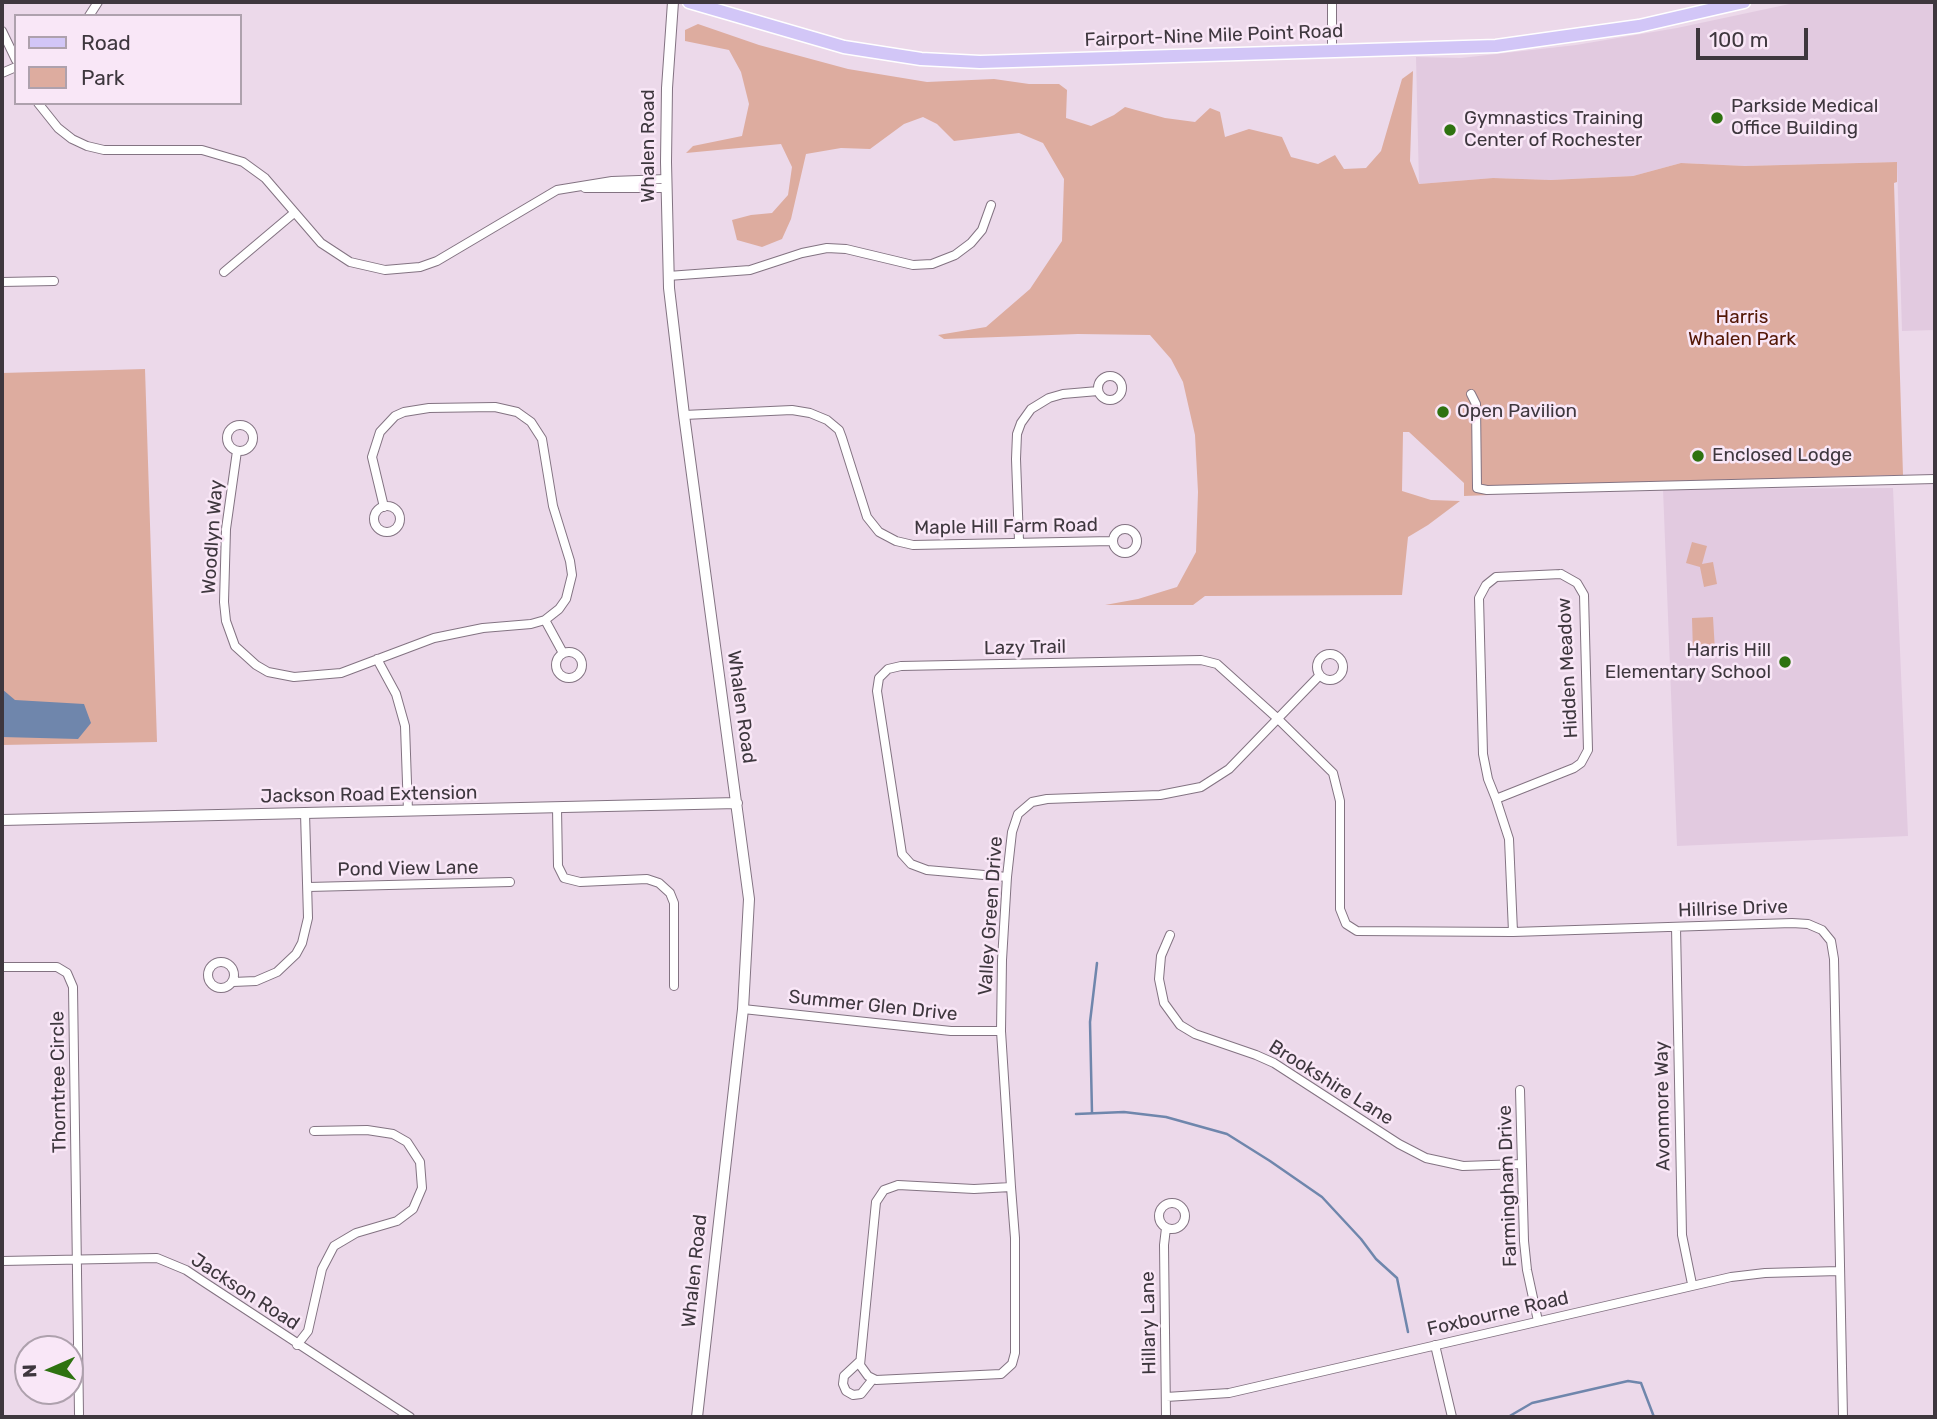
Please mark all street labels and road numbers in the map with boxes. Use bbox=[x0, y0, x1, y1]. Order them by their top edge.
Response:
street label: Fairport-Nine Mile Point Road bbox=[1084, 20, 1344, 52]
street label: Whalen Road bbox=[638, 89, 660, 203]
street label: Woodlyn Way bbox=[198, 479, 228, 595]
street label: Maple Hill Farm Road bbox=[914, 514, 1098, 540]
street label: Hidden Meadow bbox=[1553, 597, 1583, 739]
street label: Lazy Trail bbox=[984, 636, 1066, 660]
street label: Whalen Road bbox=[722, 649, 760, 765]
street label: Jackson Road Extension bbox=[260, 782, 478, 808]
street label: Valley Green Drive bbox=[974, 836, 1008, 996]
street label: Pond View Lane bbox=[337, 856, 479, 882]
street label: Hillrise Drive bbox=[1678, 896, 1788, 922]
street label: Summer Glen Drive bbox=[787, 986, 959, 1026]
street label: Thorntree Circle bbox=[46, 1011, 72, 1153]
street label: Brookshire Lane bbox=[1264, 1036, 1398, 1130]
street label: Avonmore Way bbox=[1650, 1041, 1676, 1171]
street label: Farmingham Drive bbox=[1494, 1105, 1522, 1267]
street label: Whalen Road bbox=[678, 1213, 712, 1329]
street label: Jackson Road bbox=[187, 1249, 303, 1335]
street label: Hillary Lane bbox=[1137, 1271, 1161, 1375]
street label: Foxbourne Road bbox=[1425, 1287, 1571, 1341]

